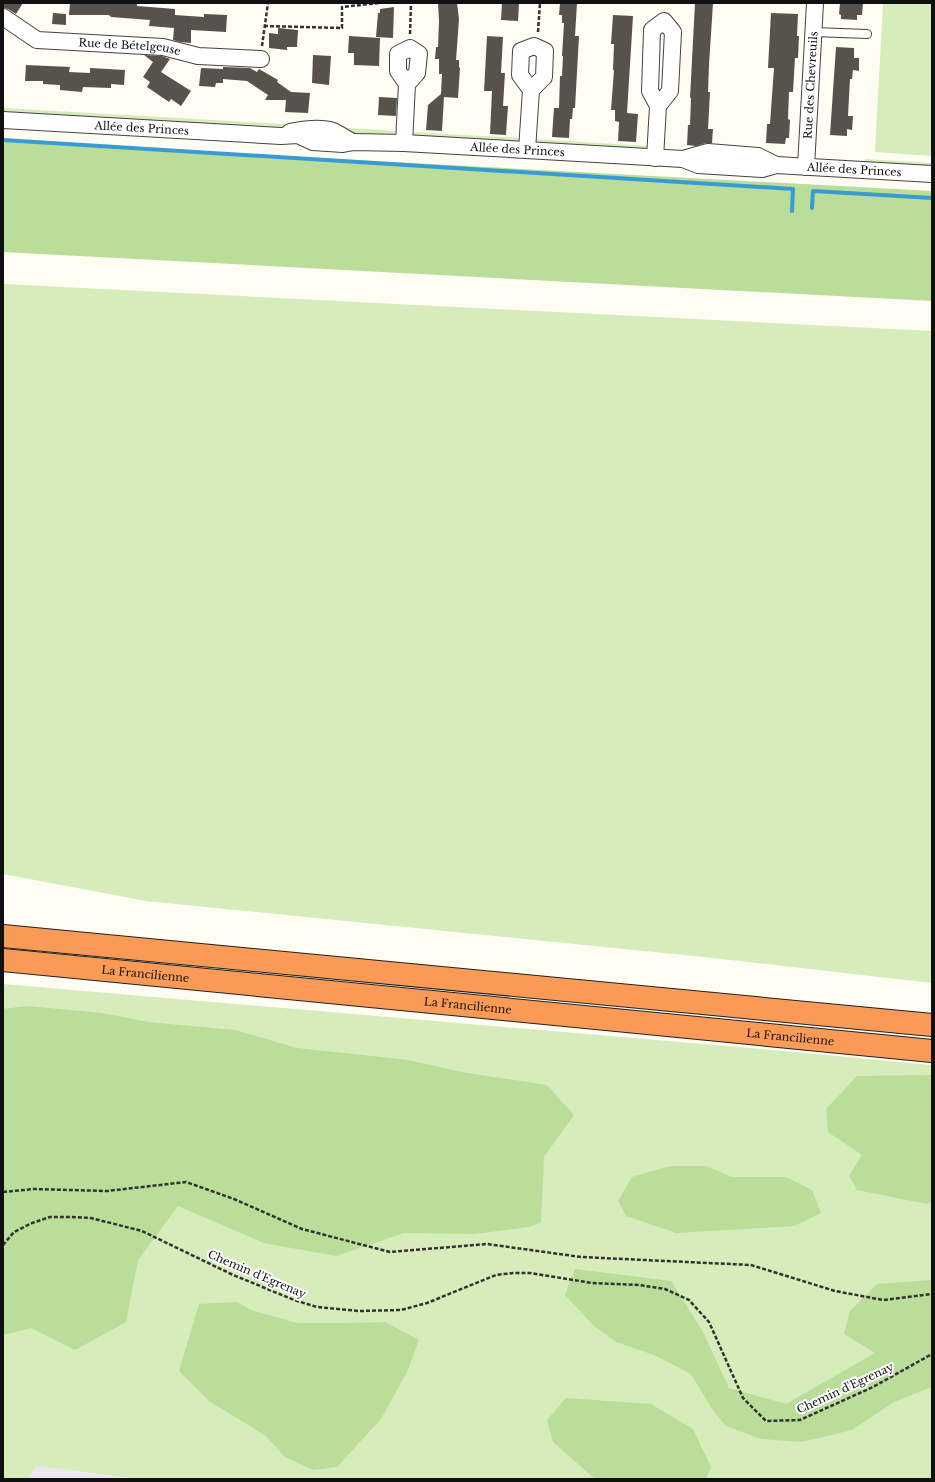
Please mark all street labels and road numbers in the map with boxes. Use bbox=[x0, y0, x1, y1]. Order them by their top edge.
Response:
street label: Rue des Chevreuils bbox=[801, 31, 820, 139]
street label: Rue de Bételgeuse bbox=[78, 35, 182, 58]
street label: Allée des Princes bbox=[93, 118, 189, 138]
street label: Allée des Princes bbox=[469, 140, 565, 159]
street label: Allée des Princes bbox=[806, 160, 902, 179]
street label: La Francilienne bbox=[101, 963, 190, 985]
street label: La Francilienne bbox=[423, 994, 512, 1017]
street label: La Francilienne bbox=[746, 1026, 835, 1048]
street label: Chemin d'Egrenay bbox=[206, 1247, 308, 1301]
street label: Chemin d'Egrenay bbox=[794, 1359, 896, 1417]

